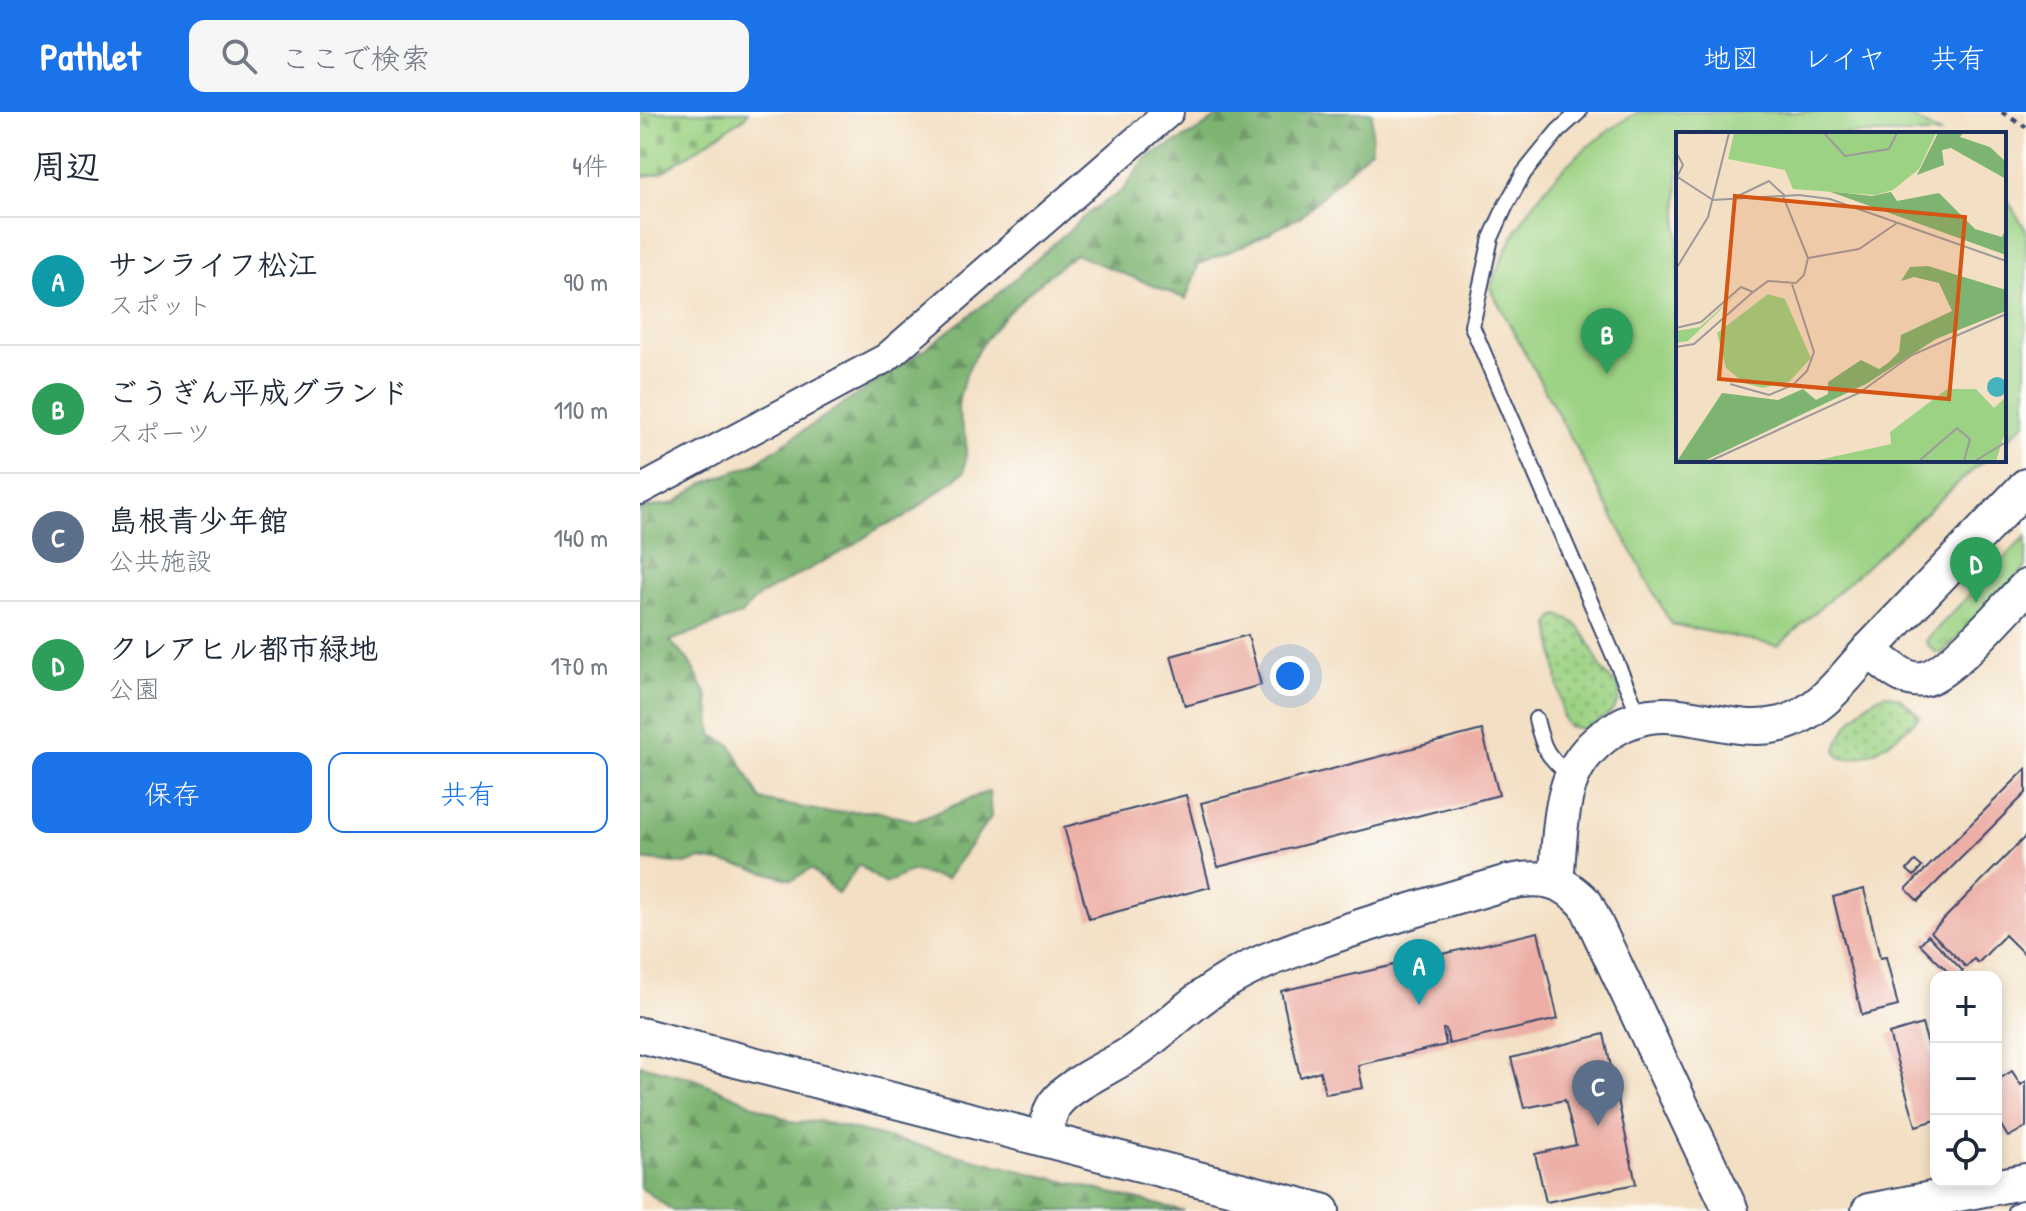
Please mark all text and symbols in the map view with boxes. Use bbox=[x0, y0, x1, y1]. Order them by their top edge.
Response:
search box bbox=[189, 20, 749, 92]
text: Pathlet bbox=[40, 30, 141, 82]
icon: search bbox=[217, 34, 261, 78]
text: ここで検索 bbox=[281, 38, 431, 78]
text: 地図 bbox=[1703, 39, 1759, 77]
text: レイヤ bbox=[1803, 39, 1886, 77]
text: 共有 bbox=[1930, 39, 1986, 77]
inset map bbox=[1676, 132, 2006, 462]
text: 周辺 bbox=[32, 143, 100, 189]
text: 4件 bbox=[572, 148, 608, 183]
text: サンライフ松江 bbox=[108, 244, 317, 284]
text: A bbox=[52, 264, 64, 299]
text: 90 m bbox=[563, 264, 608, 299]
text: スポット bbox=[108, 287, 212, 322]
pin: B bbox=[1581, 308, 1633, 374]
text: ごうぎん平成グランド bbox=[108, 372, 409, 412]
text: B bbox=[51, 392, 65, 427]
text: 110 m bbox=[554, 392, 608, 427]
text: スポーツ bbox=[108, 415, 211, 450]
text: 島根青少年館 bbox=[108, 500, 288, 540]
text: C bbox=[51, 520, 65, 555]
text: 140 m bbox=[554, 520, 608, 555]
pin: D bbox=[1950, 537, 2002, 603]
text: 公共施設 bbox=[108, 543, 212, 578]
text: クレアヒル都市緑地 bbox=[108, 628, 379, 668]
text: D bbox=[52, 648, 64, 683]
text: 170 m bbox=[550, 648, 608, 683]
your location bbox=[1270, 656, 1310, 696]
text: 公園 bbox=[108, 671, 160, 706]
button: 保存 bbox=[32, 752, 312, 833]
button: 共有 bbox=[328, 752, 608, 833]
pin: A bbox=[1393, 939, 1445, 1005]
map controls bbox=[1930, 971, 2002, 1187]
button: + bbox=[1930, 971, 2002, 1043]
button: − bbox=[1930, 1043, 2002, 1115]
pin: C bbox=[1572, 1060, 1624, 1126]
button: locate bbox=[1930, 1115, 2002, 1187]

